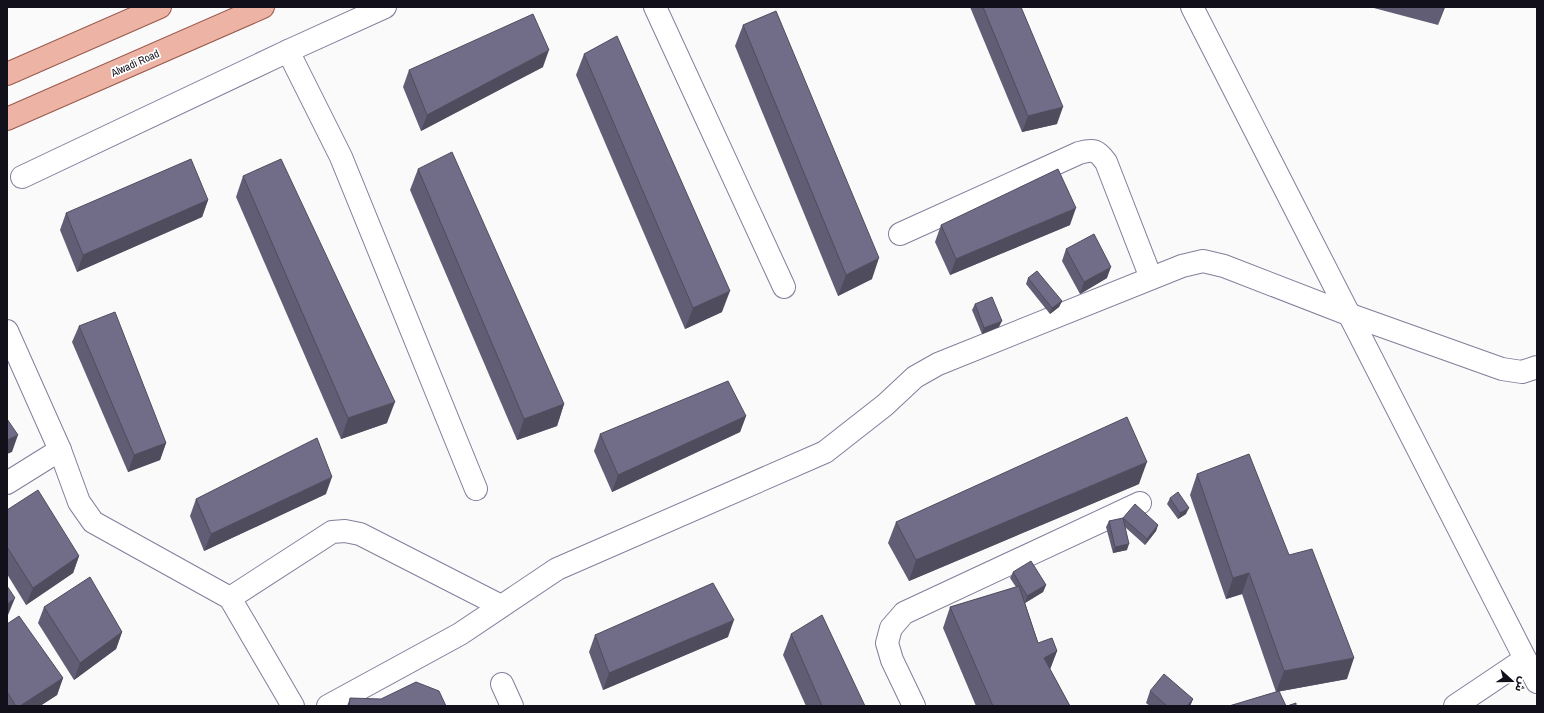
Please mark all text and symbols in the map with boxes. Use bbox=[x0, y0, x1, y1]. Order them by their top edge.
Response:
street label: Alwadi Road bbox=[108, 46, 161, 80]
north arrow bbox=[1492, 661, 1532, 701]
text: ش bbox=[1512, 675, 1531, 694]

